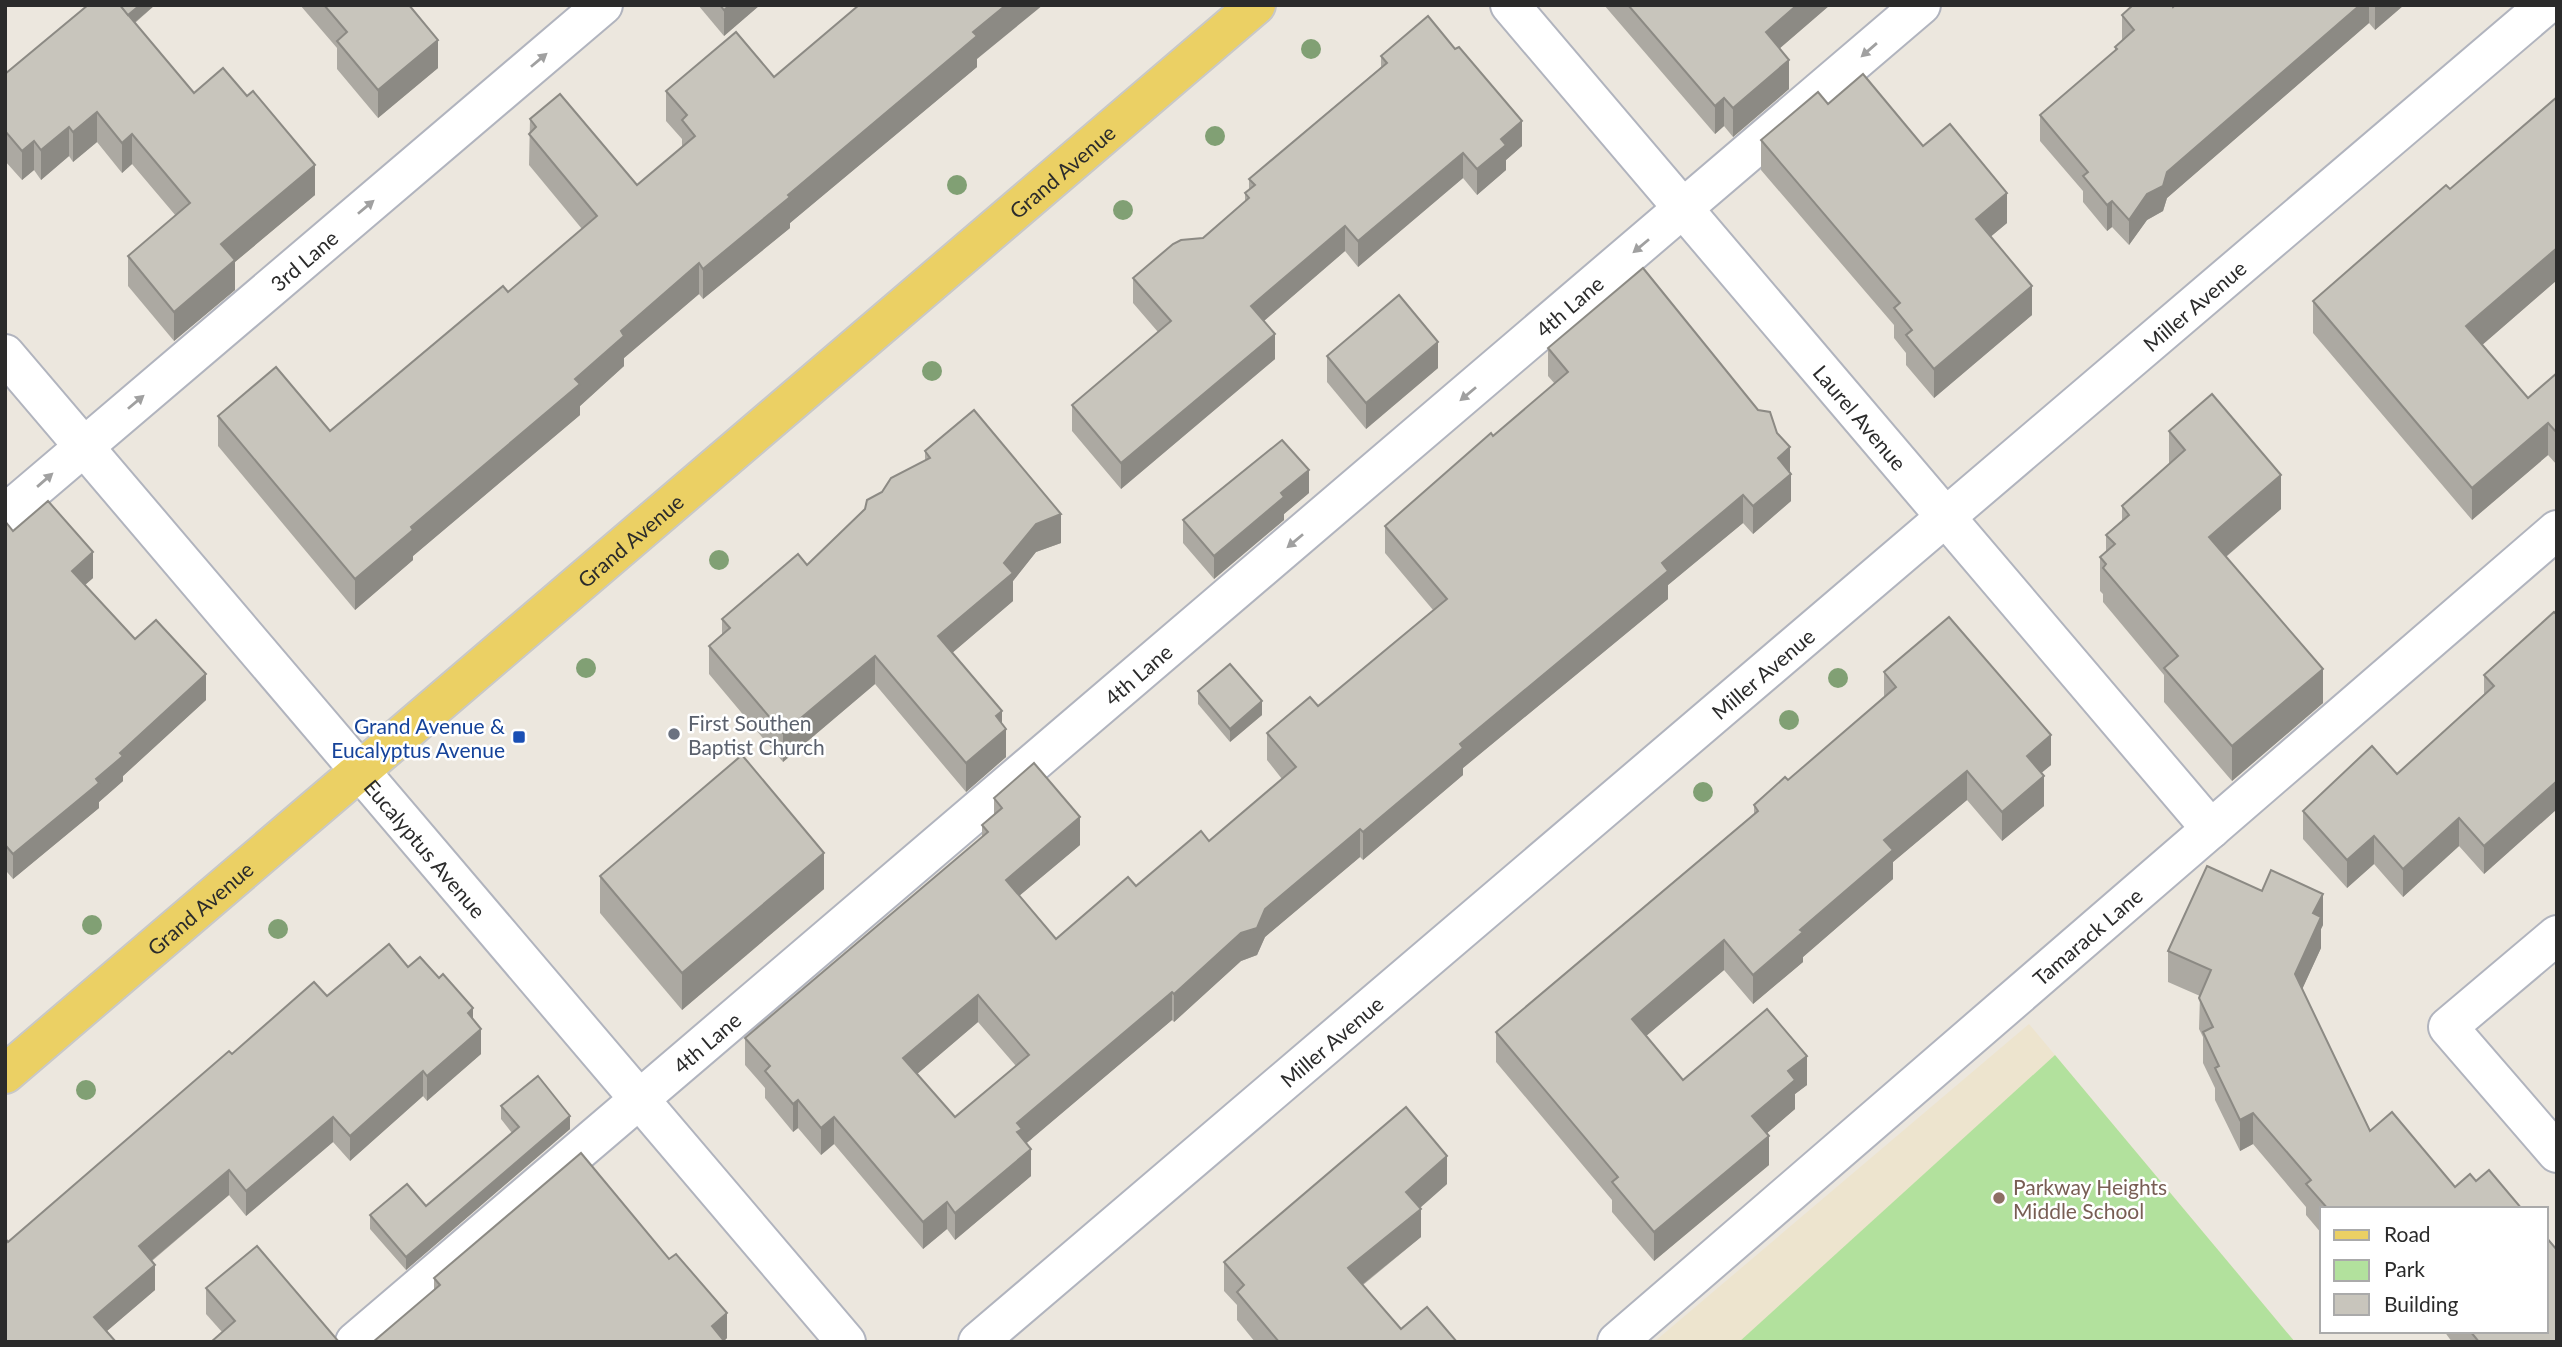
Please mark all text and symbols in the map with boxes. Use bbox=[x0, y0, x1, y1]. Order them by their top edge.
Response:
one-way arrow bbox=[1860, 42, 1878, 58]
one-way arrow bbox=[530, 52, 548, 68]
street label: Grand Avenue bbox=[1004, 119, 1120, 223]
one-way arrow bbox=[357, 200, 374, 215]
street label: 3rd Lane bbox=[265, 224, 342, 296]
one-way arrow bbox=[1632, 238, 1650, 254]
street label: Miller Avenue bbox=[2138, 254, 2250, 356]
street label: 4th Lane bbox=[1530, 270, 1608, 341]
street label: Laurel Avenue bbox=[1809, 359, 1912, 475]
one-way arrow bbox=[1459, 386, 1476, 401]
one-way arrow bbox=[128, 395, 145, 410]
one-way arrow bbox=[36, 473, 53, 488]
street label: Grand Avenue bbox=[572, 488, 688, 592]
one-way arrow bbox=[1286, 533, 1303, 548]
street label: Miller Avenue bbox=[1706, 622, 1819, 724]
street label: 4th Lane bbox=[1099, 638, 1176, 710]
place label: First Southen Baptist Church bbox=[688, 710, 825, 759]
place label: Grand Avenue & Eucalyptus Avenue bbox=[331, 713, 505, 762]
marker: First Southen Baptist Church bbox=[666, 726, 682, 742]
marker: Grand Avenue & Eucalyptus Avenue bbox=[511, 729, 527, 745]
street label: Eucalyptus Avenue bbox=[360, 774, 492, 923]
street label: Grand Avenue bbox=[142, 856, 257, 960]
street label: Tamarack Lane bbox=[2027, 882, 2147, 990]
street label: Miller Avenue bbox=[1275, 990, 1387, 1092]
street label: 4th Lane bbox=[667, 1006, 745, 1078]
place label: Parkway Heights Middle School bbox=[2013, 1174, 2167, 1223]
marker: Parkway Heights Middle School bbox=[1991, 1190, 2007, 1206]
legend bbox=[2320, 1207, 2548, 1333]
text: Road bbox=[2384, 1221, 2431, 1246]
text: Park bbox=[2384, 1256, 2425, 1281]
text: Building bbox=[2384, 1291, 2459, 1316]

